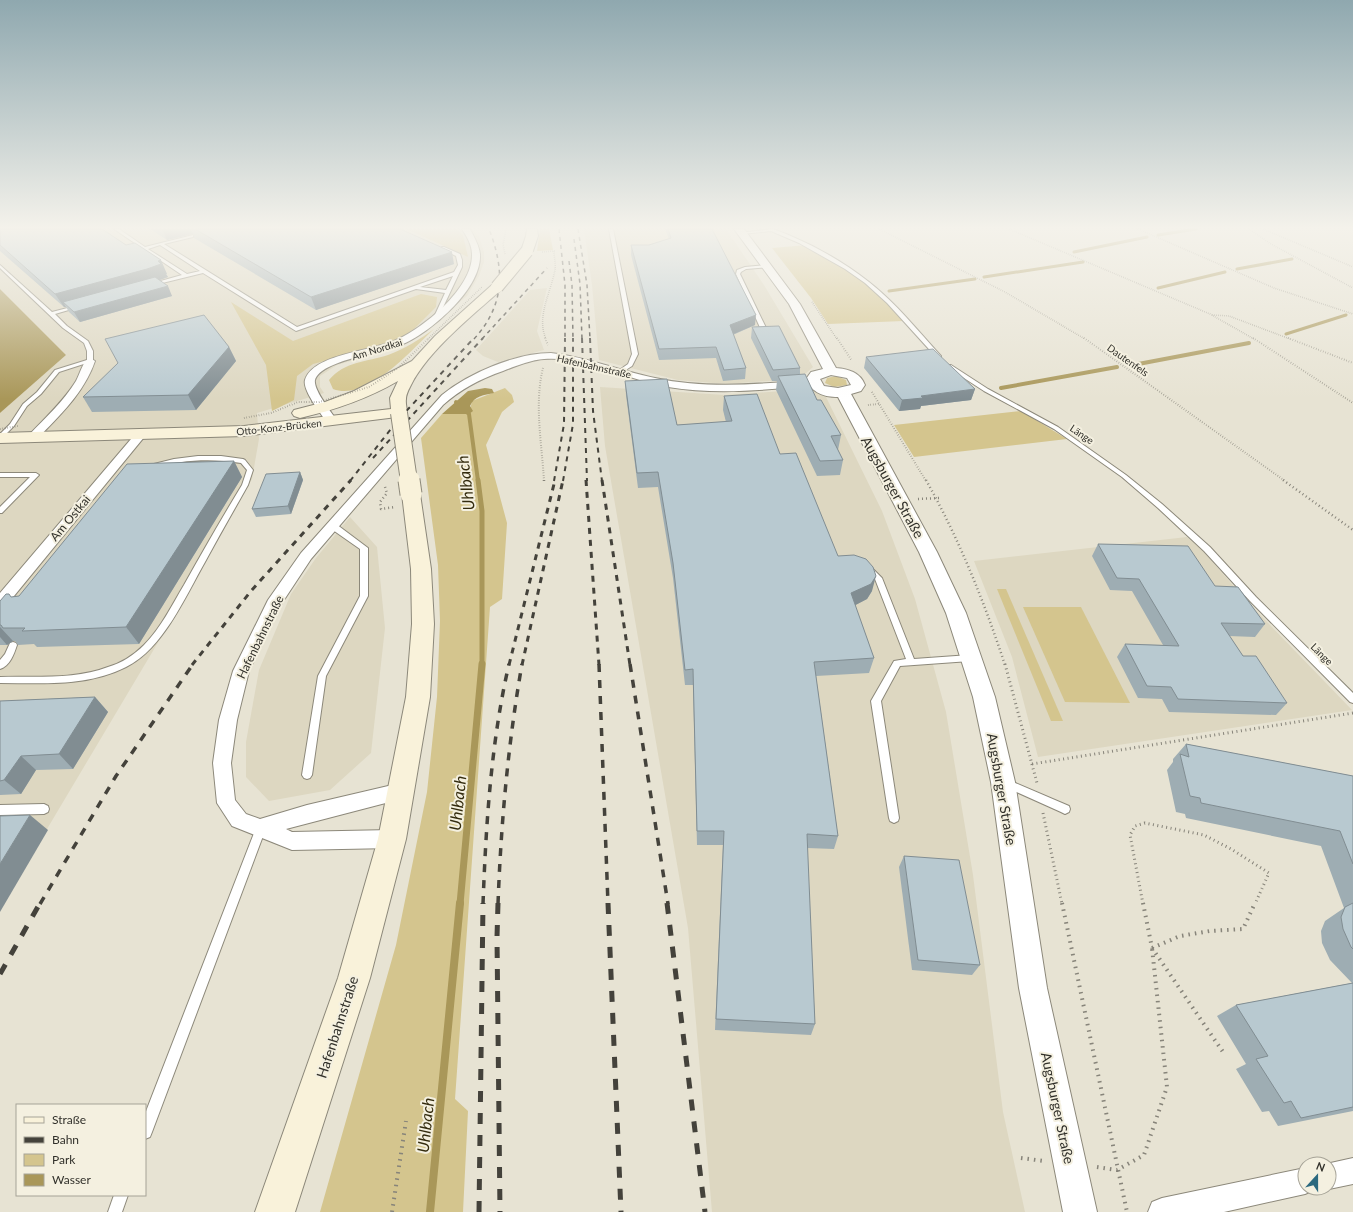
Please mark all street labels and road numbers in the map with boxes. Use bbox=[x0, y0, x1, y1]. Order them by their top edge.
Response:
street label: Am Nordkai bbox=[350, 336, 404, 362]
street label: Dautenfels bbox=[1105, 341, 1151, 379]
street label: Hafenbahnstraße bbox=[556, 352, 632, 380]
street label: Otto-Konz-Brücken bbox=[236, 417, 322, 437]
street label: Länge bbox=[1068, 422, 1096, 446]
street label: Augsburger Straße bbox=[858, 433, 928, 541]
street label: Am Ostkai bbox=[47, 492, 93, 544]
street label: Hafenbahnstraße bbox=[233, 593, 287, 681]
street label: Länge bbox=[1309, 641, 1335, 667]
street label: Augsburger Straße bbox=[984, 732, 1020, 846]
street label: Hafenbahnstraße bbox=[313, 974, 361, 1080]
street label: Augsburger Straße bbox=[1038, 1051, 1078, 1165]

